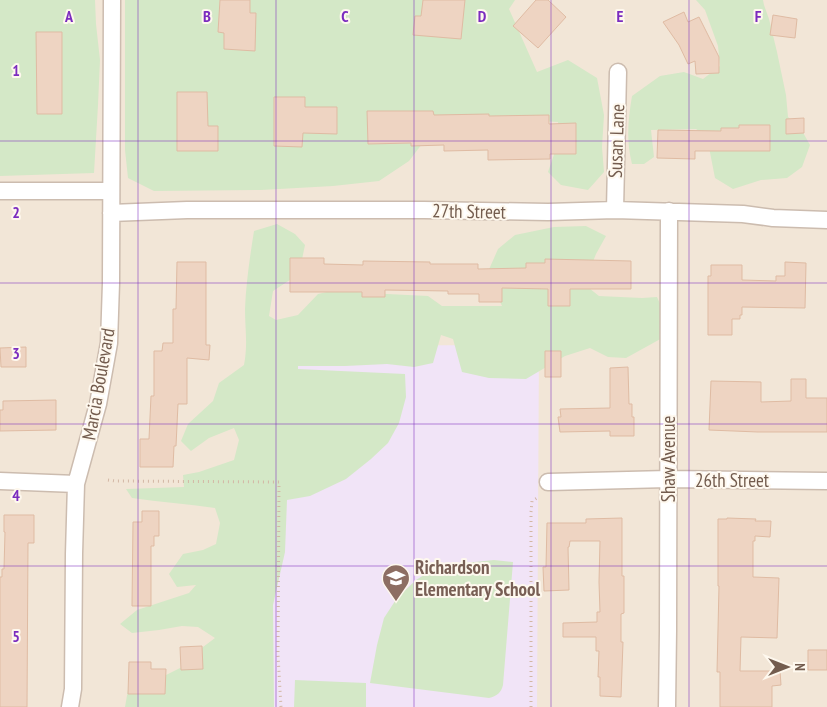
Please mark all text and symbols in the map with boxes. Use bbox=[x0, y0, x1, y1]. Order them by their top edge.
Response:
text: A bbox=[64, 6, 74, 26]
text: B bbox=[203, 6, 211, 26]
text: C bbox=[341, 6, 349, 26]
text: D bbox=[478, 6, 487, 26]
text: E bbox=[617, 6, 624, 26]
text: F bbox=[755, 6, 762, 26]
text: 1 bbox=[12, 60, 20, 80]
street label: Susan Lane bbox=[603, 103, 629, 178]
street label: 27th Street bbox=[432, 198, 507, 224]
text: 2 bbox=[12, 202, 20, 222]
street label: Marcia Boulevard bbox=[76, 326, 120, 442]
text: 3 bbox=[12, 343, 20, 363]
street label: Shaw Avenue bbox=[656, 416, 680, 502]
street label: 26th Street bbox=[695, 468, 770, 492]
text: 4 bbox=[12, 485, 20, 505]
place label: Richardson Elementary School bbox=[415, 555, 540, 601]
school or university icon: Richardson Elementary School bbox=[381, 563, 411, 602]
text: 5 bbox=[12, 626, 20, 646]
north arrow bbox=[762, 642, 812, 692]
text: N bbox=[791, 663, 809, 671]

